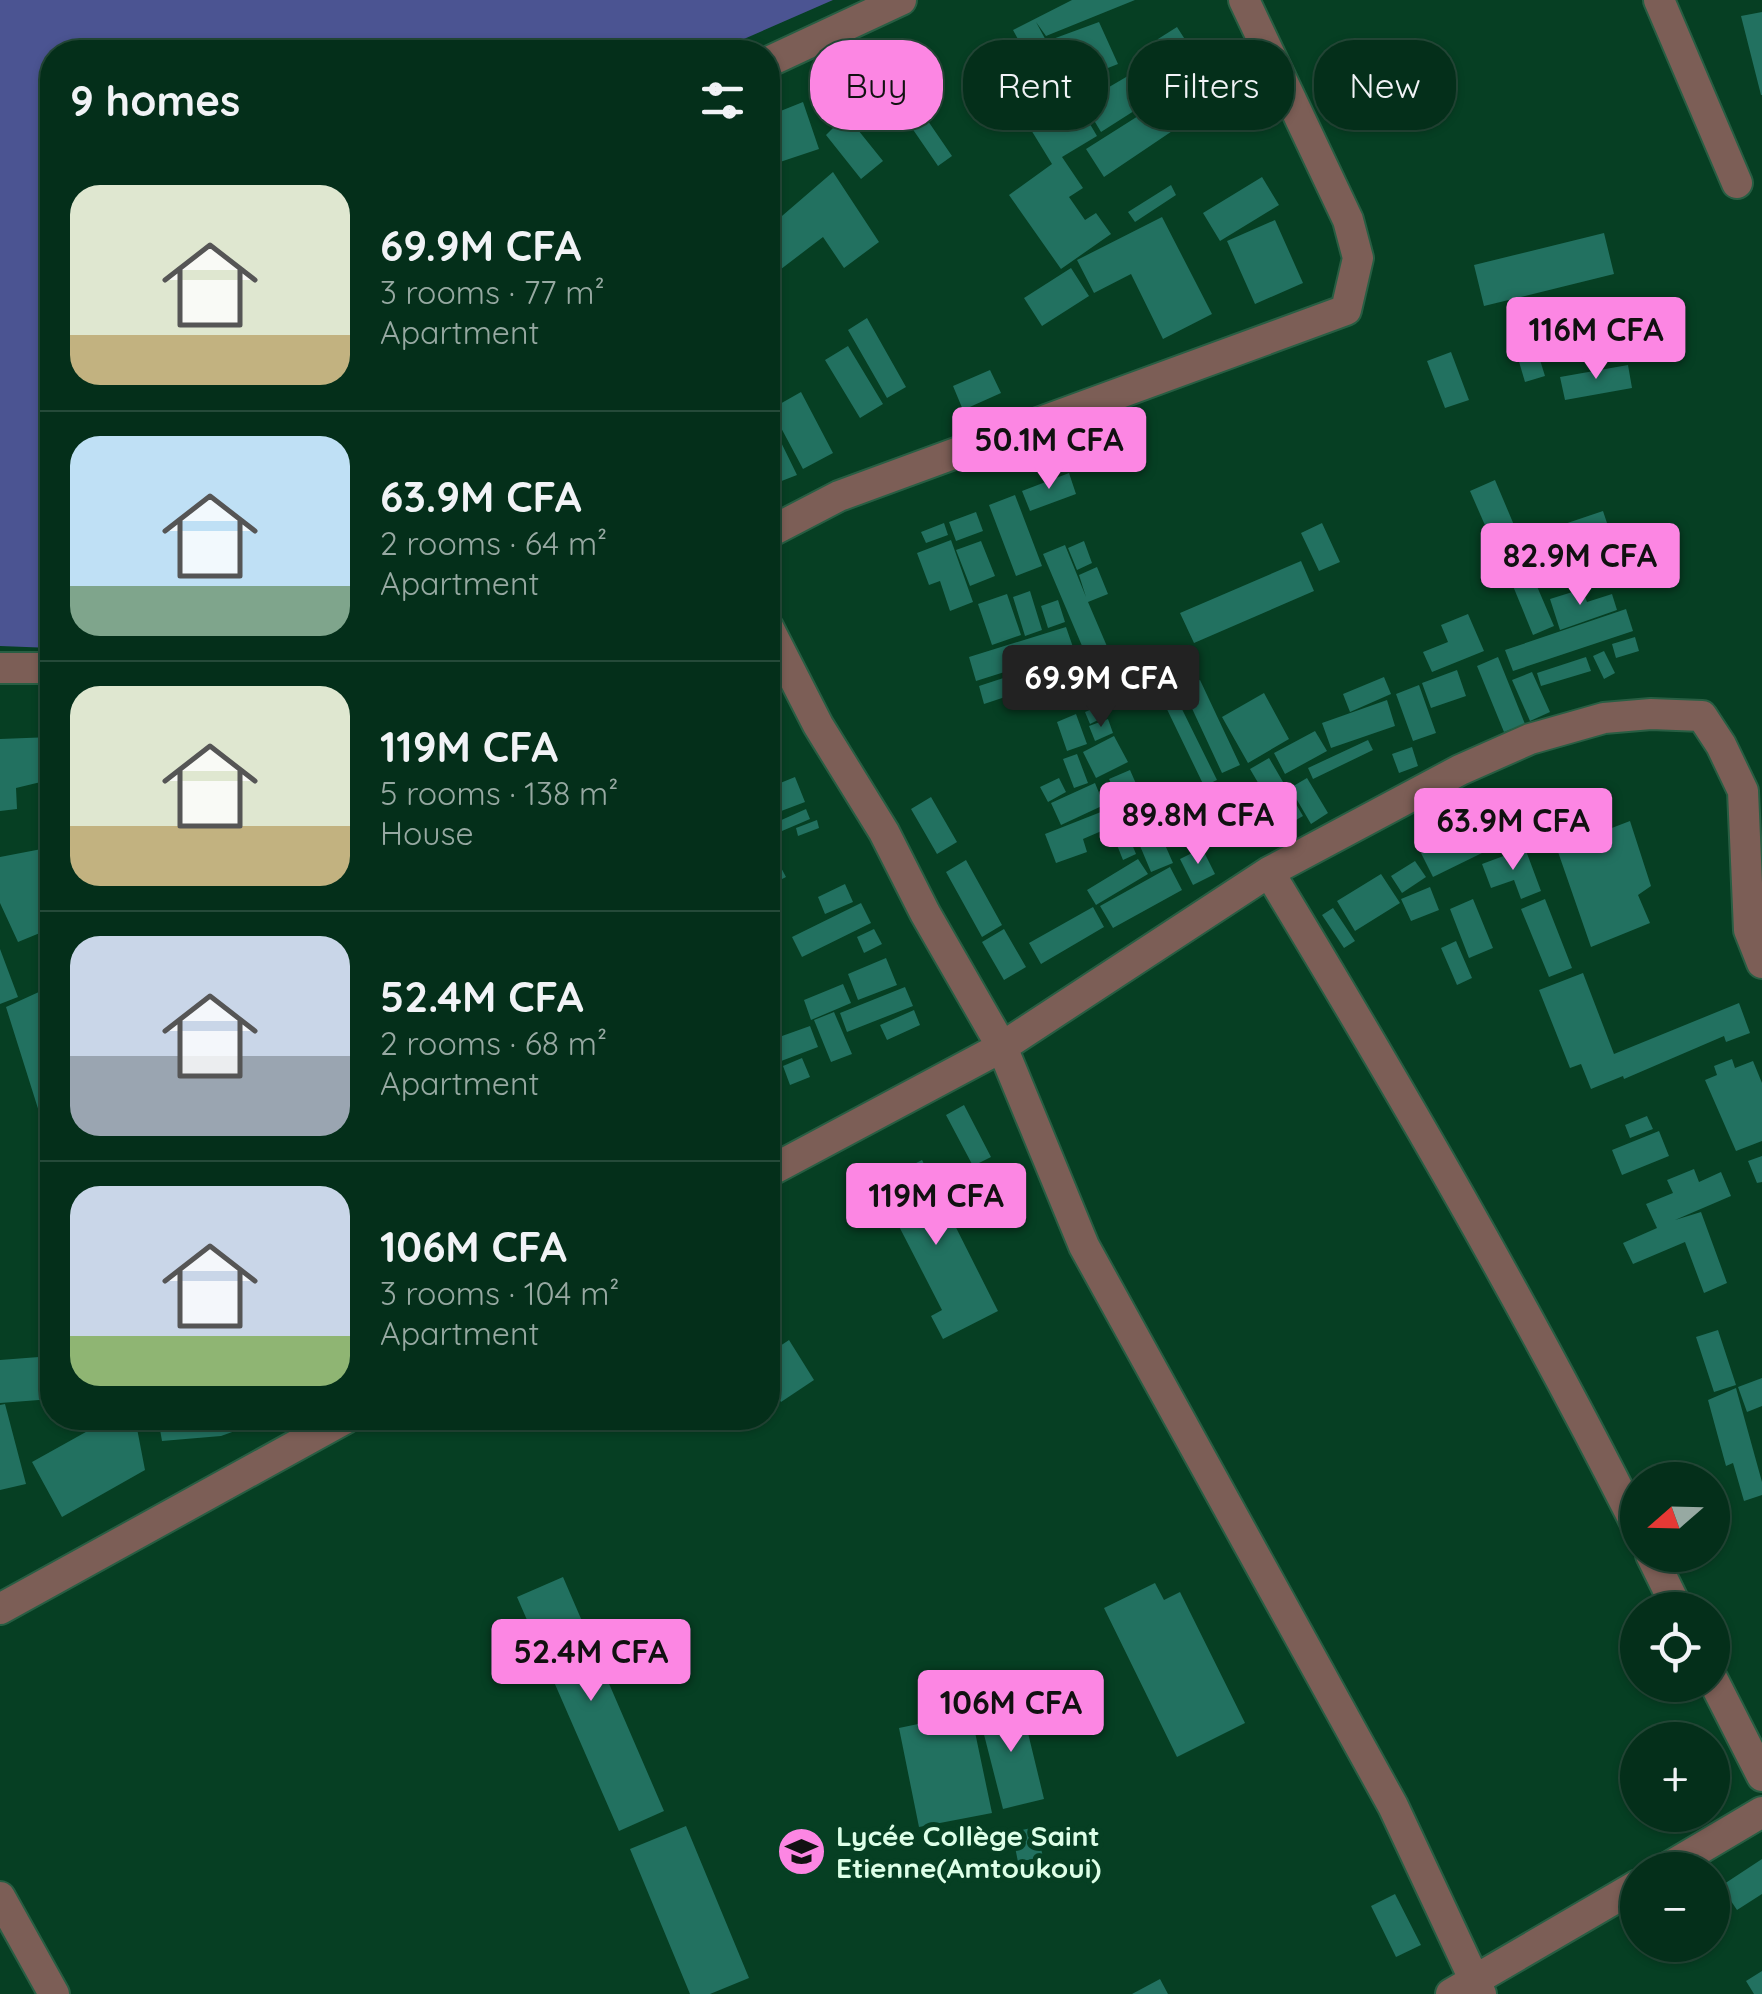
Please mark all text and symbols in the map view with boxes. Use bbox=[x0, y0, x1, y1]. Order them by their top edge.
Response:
chip: Buy bbox=[810, 40, 943, 130]
chip: Rent bbox=[963, 40, 1108, 130]
chip: Filters bbox=[1128, 40, 1294, 130]
chip: New bbox=[1314, 40, 1456, 130]
icon: filters bbox=[695, 73, 750, 128]
text: 9 homes bbox=[70, 74, 240, 127]
text: 69.9M CFA bbox=[380, 219, 581, 272]
icon: home bbox=[150, 225, 270, 345]
text: 3 rooms · 77 m² bbox=[380, 272, 605, 312]
pin: 116M CFA bbox=[1493, 297, 1699, 382]
text: 116M CFA bbox=[1528, 309, 1664, 349]
text: Apartment bbox=[380, 312, 539, 352]
pin: 50.1M CFA bbox=[935, 407, 1163, 492]
text: 50.1M CFA bbox=[974, 419, 1124, 459]
text: 63.9M CFA bbox=[380, 470, 582, 523]
icon: home bbox=[150, 476, 270, 596]
text: 2 rooms · 64 m² bbox=[380, 523, 607, 563]
pin: 82.9M CFA bbox=[1466, 523, 1694, 608]
text: 82.9M CFA bbox=[1503, 535, 1657, 575]
text: Apartment bbox=[380, 563, 539, 603]
pin: 69.9M CFA bbox=[987, 645, 1215, 730]
text: 69.9M CFA bbox=[1024, 657, 1178, 697]
text: 119M CFA bbox=[380, 720, 558, 773]
icon: home bbox=[150, 726, 270, 846]
text: 5 rooms · 138 m² bbox=[380, 773, 618, 813]
pin: 89.8M CFA bbox=[1084, 782, 1312, 867]
pin: 63.9M CFA bbox=[1399, 788, 1627, 873]
text: 89.8M CFA bbox=[1122, 794, 1274, 834]
text: 63.9M CFA bbox=[1436, 800, 1590, 840]
text: House bbox=[380, 813, 474, 853]
text: 52.4M CFA bbox=[380, 970, 584, 1023]
icon: home bbox=[150, 976, 270, 1096]
text: 2 rooms · 68 m² bbox=[380, 1023, 607, 1063]
text: Apartment bbox=[380, 1063, 539, 1103]
pin: 119M CFA bbox=[833, 1163, 1039, 1248]
text: 119M CFA bbox=[868, 1175, 1004, 1215]
text: 106M CFA bbox=[380, 1220, 567, 1273]
icon: home bbox=[150, 1226, 270, 1346]
text: 3 rooms · 104 m² bbox=[380, 1273, 620, 1313]
text: Apartment bbox=[380, 1313, 539, 1353]
north arrow bbox=[1620, 1462, 1730, 1572]
map controls bbox=[1620, 1462, 1730, 1962]
button: locate bbox=[1620, 1592, 1730, 1702]
pin: 52.4M CFA bbox=[477, 1619, 705, 1704]
text: 52.4M CFA bbox=[513, 1631, 669, 1671]
pin: 106M CFA bbox=[908, 1670, 1114, 1755]
text: 106M CFA bbox=[940, 1682, 1082, 1722]
button: + bbox=[1620, 1722, 1730, 1832]
place label: Lycée Collège Saint Etienne(Amtoukoui) bbox=[836, 1818, 1101, 1885]
school or university icon: Lycée Collège Saint Etienne(Amtoukoui) bbox=[775, 1825, 827, 1877]
button: − bbox=[1620, 1852, 1730, 1962]

